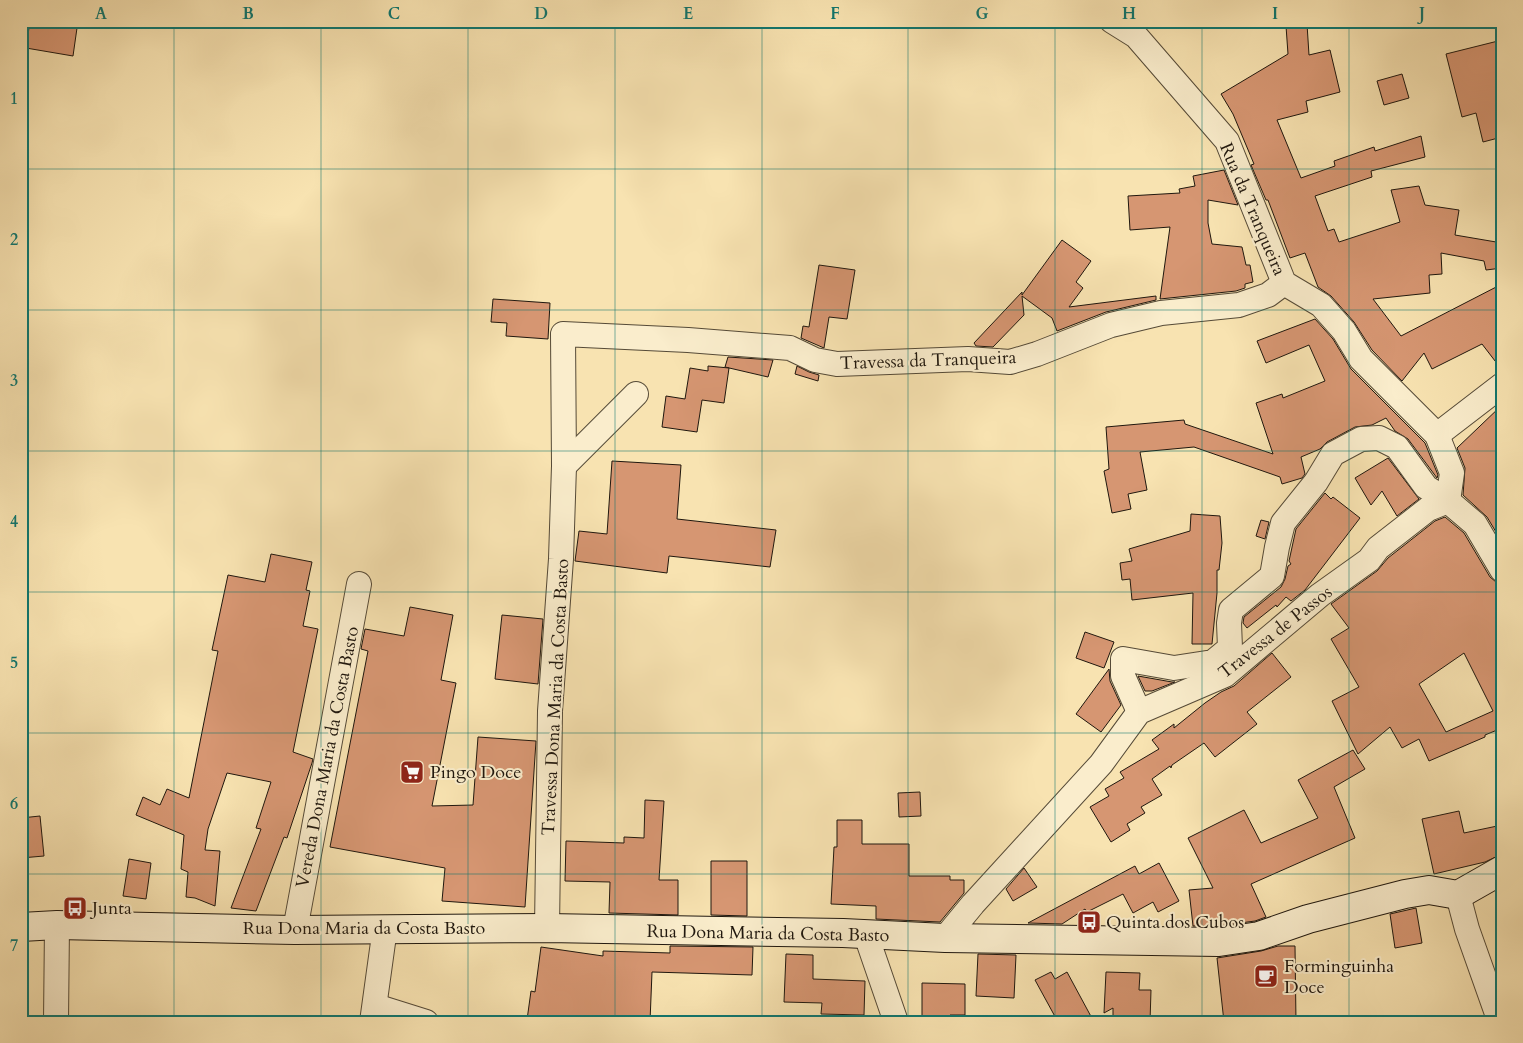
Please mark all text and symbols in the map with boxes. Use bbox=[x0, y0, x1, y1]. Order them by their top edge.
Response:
text: A bbox=[95, 3, 107, 25]
text: B bbox=[242, 3, 254, 25]
text: C bbox=[388, 3, 400, 25]
text: D bbox=[534, 3, 548, 25]
text: E bbox=[683, 3, 693, 25]
text: F bbox=[830, 3, 840, 25]
text: G bbox=[975, 3, 989, 25]
text: H bbox=[1122, 3, 1136, 25]
text: I bbox=[1272, 3, 1278, 25]
text: J bbox=[1417, 3, 1425, 25]
text: 1 bbox=[10, 88, 18, 110]
street label: Rua da Tranqueira bbox=[1213, 139, 1292, 280]
text: 2 bbox=[10, 229, 18, 251]
street label: Travessa da Tranqueira bbox=[839, 345, 1017, 376]
text: 3 bbox=[10, 370, 18, 392]
text: 4 bbox=[10, 511, 18, 533]
street label: Travessa Dona Maria da Costa Basto bbox=[536, 558, 575, 836]
street label: Travessa de Passos bbox=[1213, 580, 1337, 685]
street label: Vereda Dona Maria da Costa Basto bbox=[290, 624, 365, 890]
text: 5 bbox=[10, 652, 18, 674]
supermarket icon: Pingo Doce bbox=[399, 759, 425, 785]
place label: Pingo Doce bbox=[430, 760, 521, 785]
text: 6 bbox=[10, 793, 18, 815]
bus stop icon: Junta bbox=[62, 895, 88, 921]
place label: Junta bbox=[89, 896, 132, 921]
bus stop icon: Quinta dos Cubos bbox=[1076, 909, 1102, 935]
place label: Quinta dos Cubos bbox=[1106, 910, 1244, 935]
street label: Rua Dona Maria da Costa Basto bbox=[243, 916, 486, 941]
street label: Rua Dona Maria da Costa Basto bbox=[646, 919, 890, 948]
text: 7 bbox=[10, 935, 18, 957]
place label: Forminguinha Doce bbox=[1284, 954, 1394, 1000]
cafe icon: Forminguinha Doce bbox=[1253, 963, 1279, 989]

